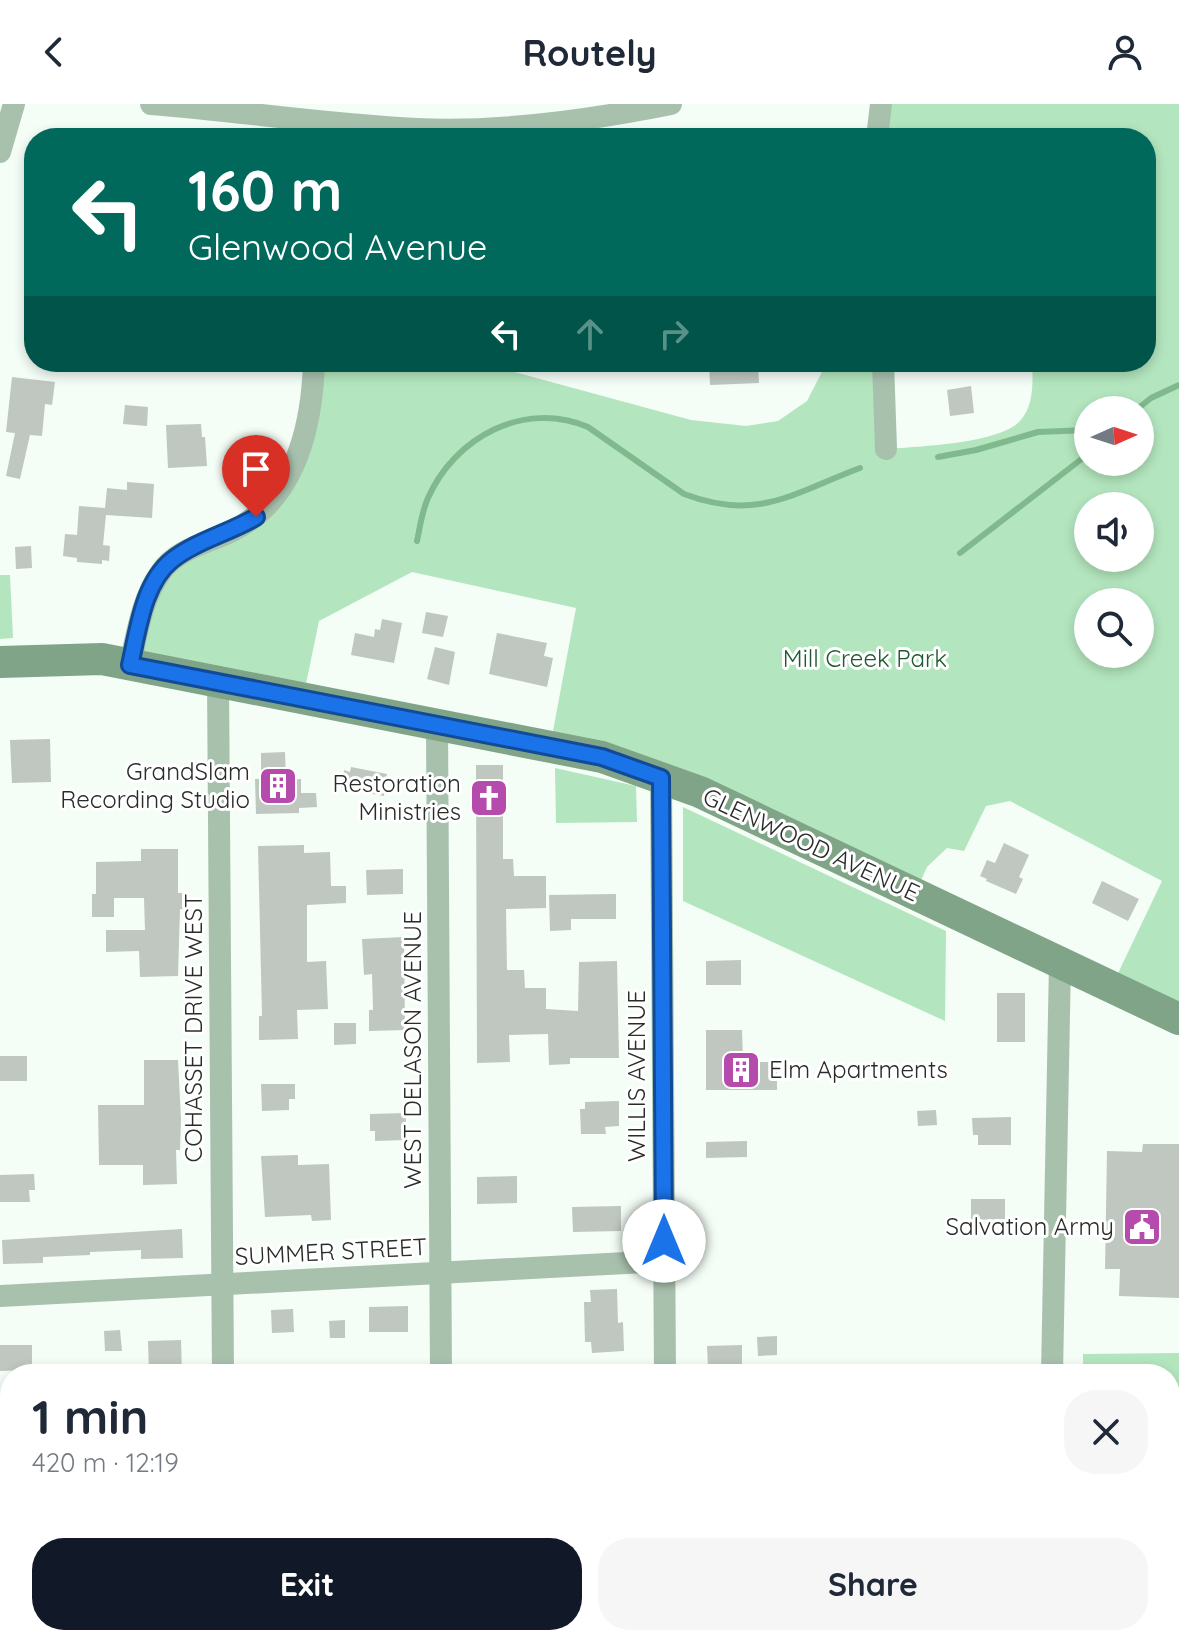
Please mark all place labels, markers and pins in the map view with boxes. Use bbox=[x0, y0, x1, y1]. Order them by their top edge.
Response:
pin bbox=[222, 435, 290, 517]
place label: GrandSlam Recording Studio bbox=[60, 756, 250, 814]
building icon: GrandSlam Recording Studio bbox=[257, 765, 299, 807]
place label: Restoration Ministries bbox=[333, 768, 461, 826]
church icon: Restoration Ministries bbox=[468, 777, 510, 819]
building icon: Elm Apartments bbox=[720, 1049, 762, 1091]
place label: Elm Apartments bbox=[769, 1054, 948, 1084]
public building icon: Salvation Army bbox=[1121, 1206, 1163, 1248]
place label: Salvation Army bbox=[945, 1211, 1114, 1241]

